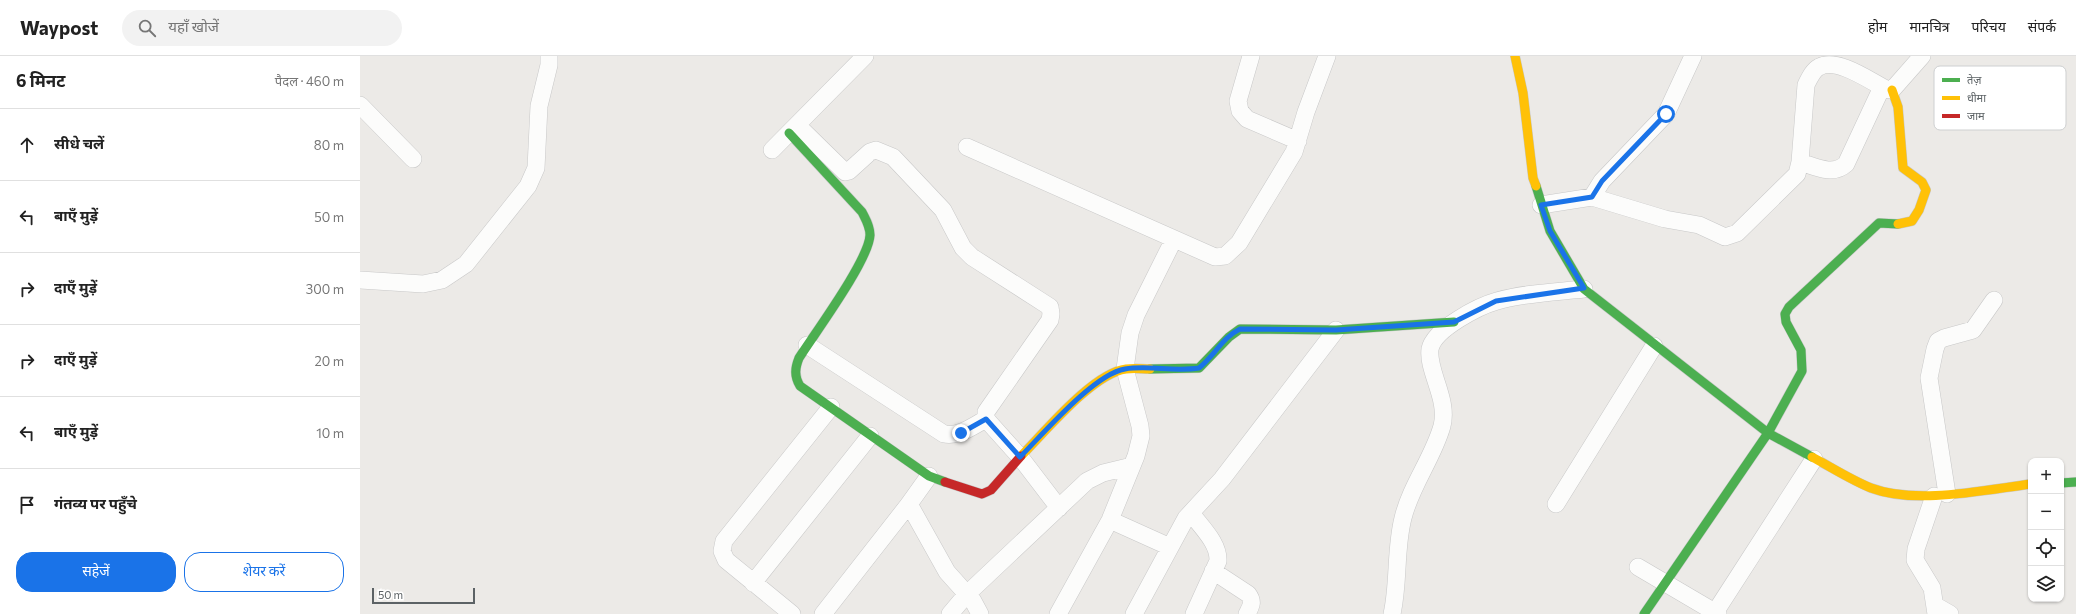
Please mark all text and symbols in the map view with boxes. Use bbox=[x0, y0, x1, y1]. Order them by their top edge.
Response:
search box bbox=[122, 10, 402, 46]
text: Waypost bbox=[20, 16, 98, 39]
icon: search bbox=[136, 17, 158, 39]
text: यहाँ खोजें bbox=[168, 17, 219, 35]
text: होम bbox=[1868, 18, 1887, 35]
text: मानचित्र bbox=[1909, 18, 1950, 35]
text: परिचय bbox=[1972, 18, 2006, 35]
text: संपर्क bbox=[2028, 18, 2056, 35]
legend bbox=[1934, 66, 2066, 130]
text: 6 मिनट bbox=[16, 70, 65, 91]
text: पैदल · 460 m bbox=[275, 73, 344, 89]
text: तेज़ bbox=[1967, 73, 1982, 86]
text: धीमा bbox=[1967, 91, 1986, 104]
route start bbox=[1657, 105, 1675, 123]
text: जाम bbox=[1967, 109, 1985, 122]
icon: ahead bbox=[16, 134, 38, 156]
text: सीधे चलें bbox=[54, 134, 104, 152]
text: 80 m bbox=[314, 137, 344, 153]
icon: left bbox=[16, 206, 38, 228]
text: बाएँ मुड़ें bbox=[54, 206, 98, 224]
text: 50 m bbox=[314, 209, 344, 225]
icon: right bbox=[16, 278, 38, 300]
text: दाएँ मुड़ें bbox=[54, 278, 97, 296]
text: 300 m bbox=[306, 281, 344, 297]
icon: right bbox=[16, 350, 38, 372]
text: दाएँ मुड़ें bbox=[54, 350, 97, 368]
text: 20 m bbox=[315, 353, 344, 369]
icon: left bbox=[16, 422, 38, 444]
text: बाएँ मुड़ें bbox=[54, 422, 98, 440]
route end bbox=[952, 424, 970, 442]
text: 10 m bbox=[316, 425, 344, 441]
map controls bbox=[2028, 458, 2064, 602]
button: + bbox=[2028, 458, 2064, 494]
icon: arrive bbox=[16, 494, 38, 516]
text: गंतव्य पर पहुँचे bbox=[54, 494, 137, 512]
button: − bbox=[2028, 494, 2064, 530]
button: locate bbox=[2028, 530, 2064, 566]
button: सहेजें bbox=[16, 552, 176, 592]
button: शेयर करें bbox=[184, 552, 344, 592]
button: layers bbox=[2028, 566, 2064, 602]
scale bar bbox=[372, 586, 475, 605]
text: 50 m bbox=[378, 588, 403, 601]

